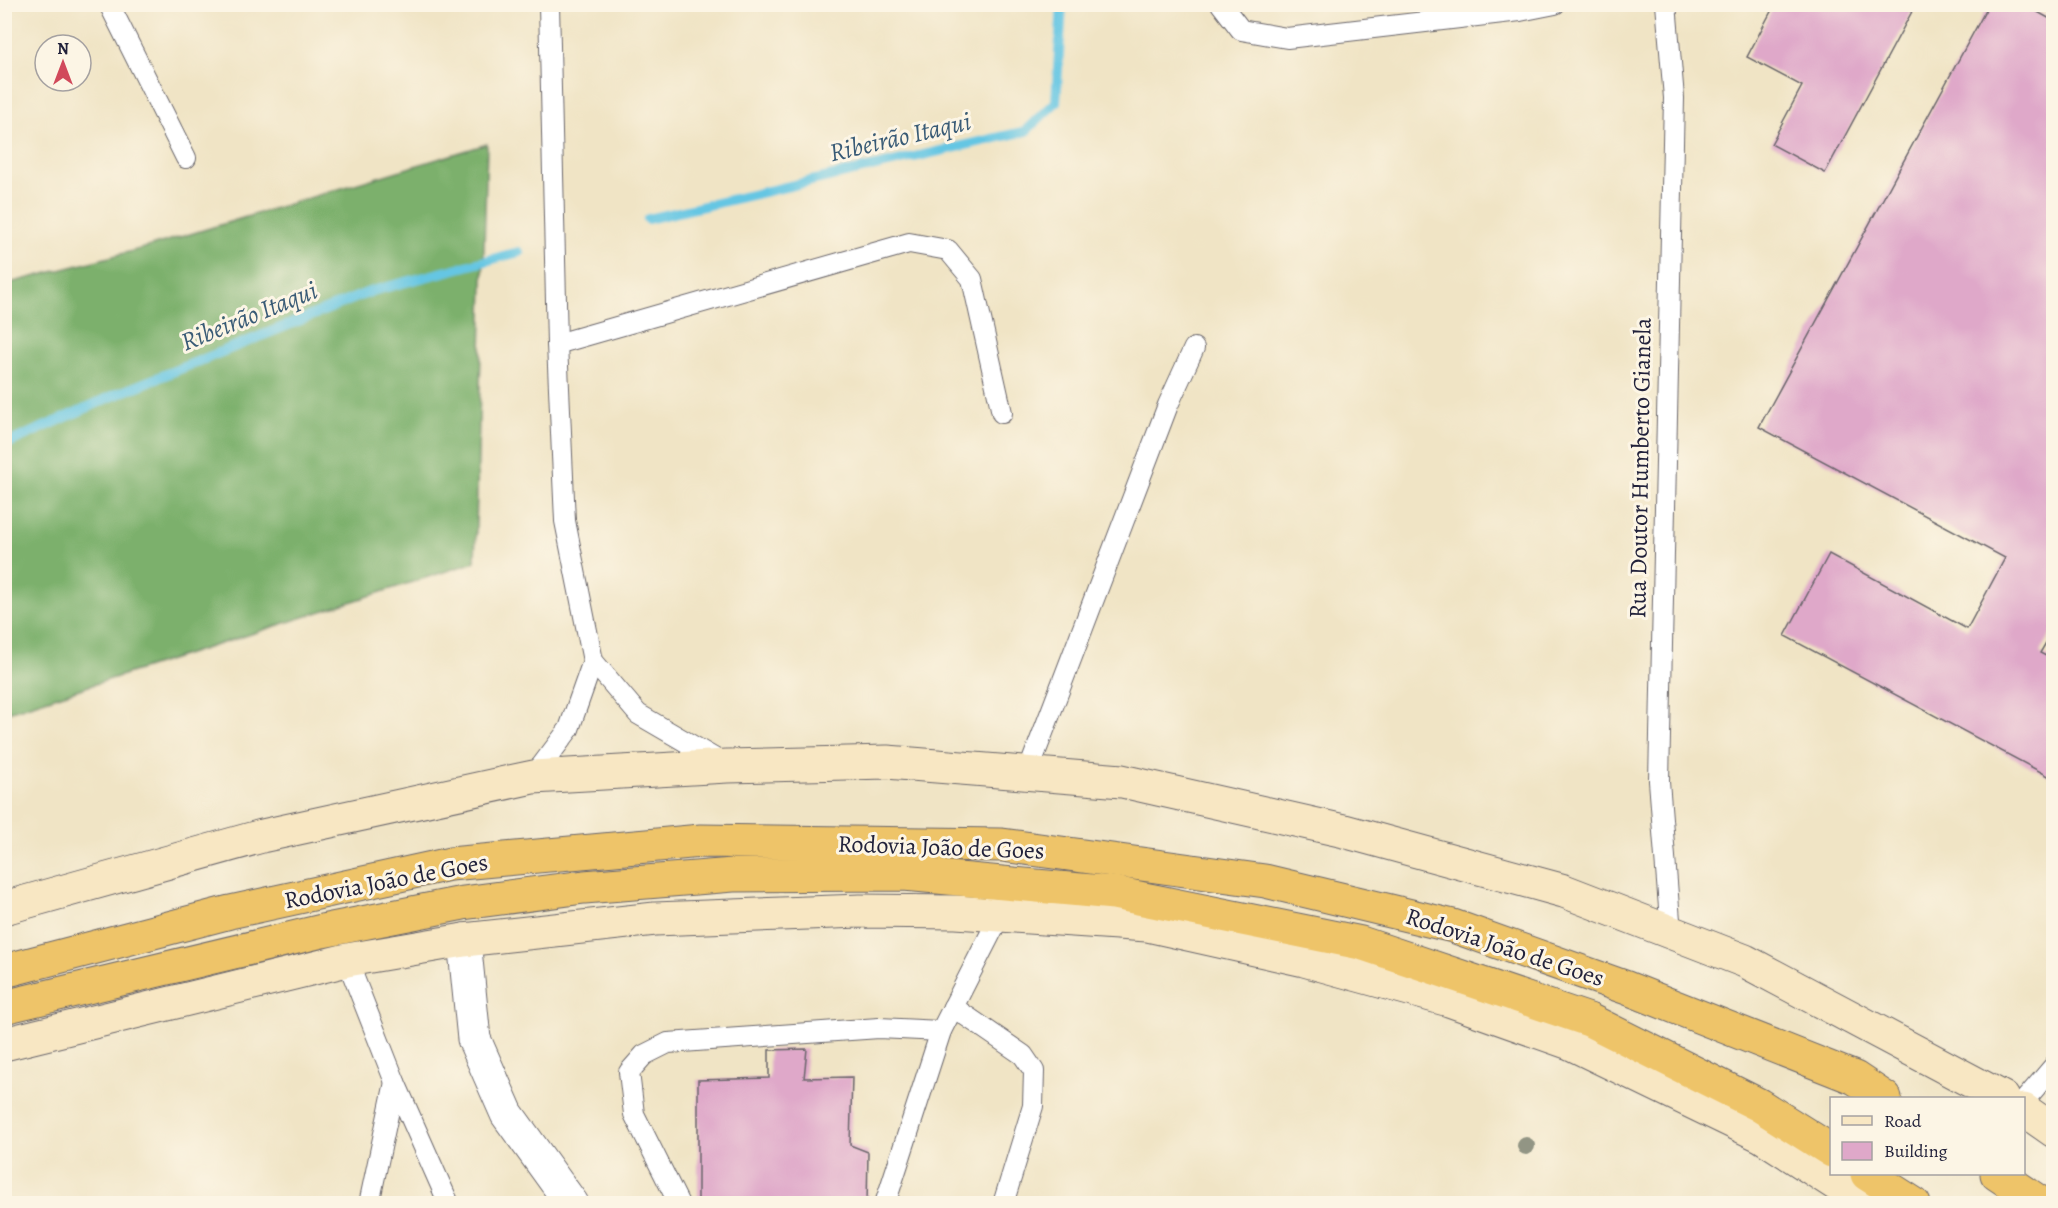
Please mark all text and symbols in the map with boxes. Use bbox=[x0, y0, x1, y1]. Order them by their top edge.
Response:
north arrow bbox=[33, 33, 93, 93]
text: N bbox=[57, 38, 69, 60]
water label: Ribeirão Itaqui bbox=[826, 104, 974, 170]
water label: Ribeirão Itaqui bbox=[176, 273, 322, 359]
street label: Rua Doutor Humberto Gianela bbox=[1621, 317, 1659, 619]
street label: Rodovia João de Goes bbox=[837, 827, 1045, 867]
street label: Rodovia João de Goes bbox=[281, 846, 491, 916]
street label: Rodovia João de Goes bbox=[1402, 900, 1608, 994]
legend bbox=[1830, 1097, 2025, 1175]
text: Road bbox=[1884, 1109, 1922, 1133]
text: Building bbox=[1884, 1139, 1948, 1163]

